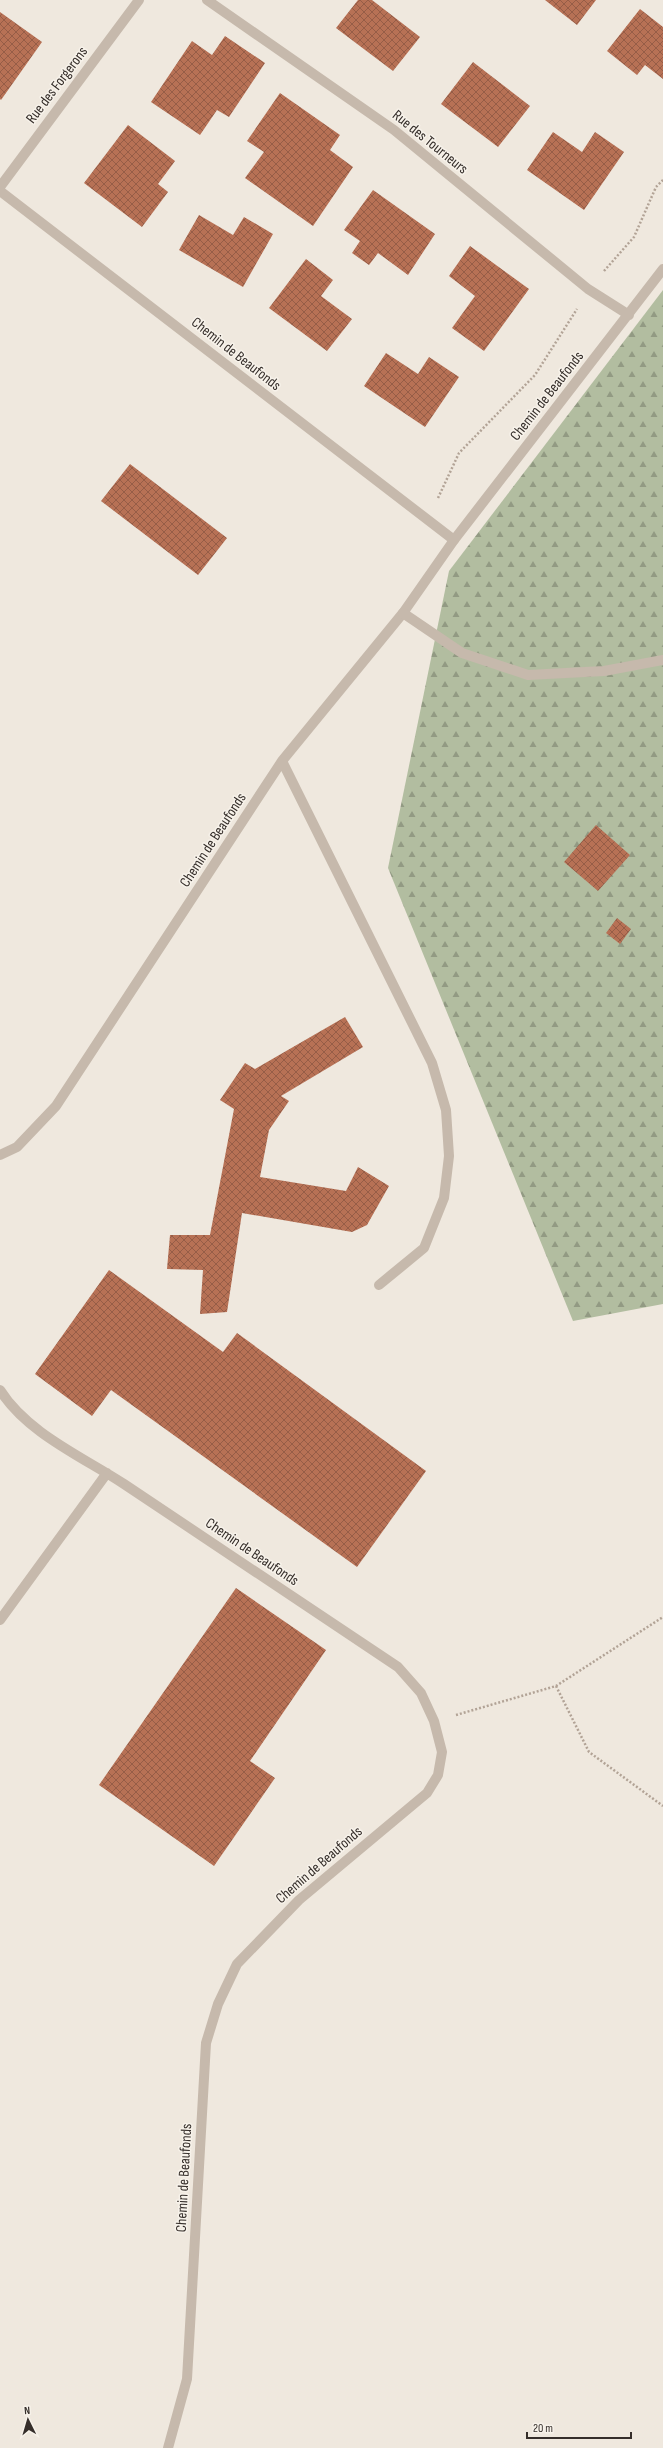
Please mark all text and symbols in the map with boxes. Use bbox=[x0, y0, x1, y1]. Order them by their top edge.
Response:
street label: Rue des Forgerons bbox=[22, 43, 92, 127]
street label: Rue des Tourneurs bbox=[388, 106, 472, 178]
street label: Chemin de Beaufonds bbox=[187, 313, 285, 395]
street label: Chemin de Beaufonds bbox=[506, 347, 588, 445]
street label: Chemin de Beaufonds bbox=[175, 789, 251, 891]
street label: Chemin de Beaufonds bbox=[202, 1514, 302, 1590]
street label: Chemin de Beaufonds bbox=[272, 1822, 366, 1908]
street label: Chemin de Beaufonds bbox=[172, 2123, 196, 2233]
north arrow bbox=[8, 2400, 48, 2440]
text: N bbox=[24, 2404, 31, 2417]
scale bar bbox=[527, 2414, 631, 2440]
text: 20 m bbox=[533, 2421, 553, 2436]

